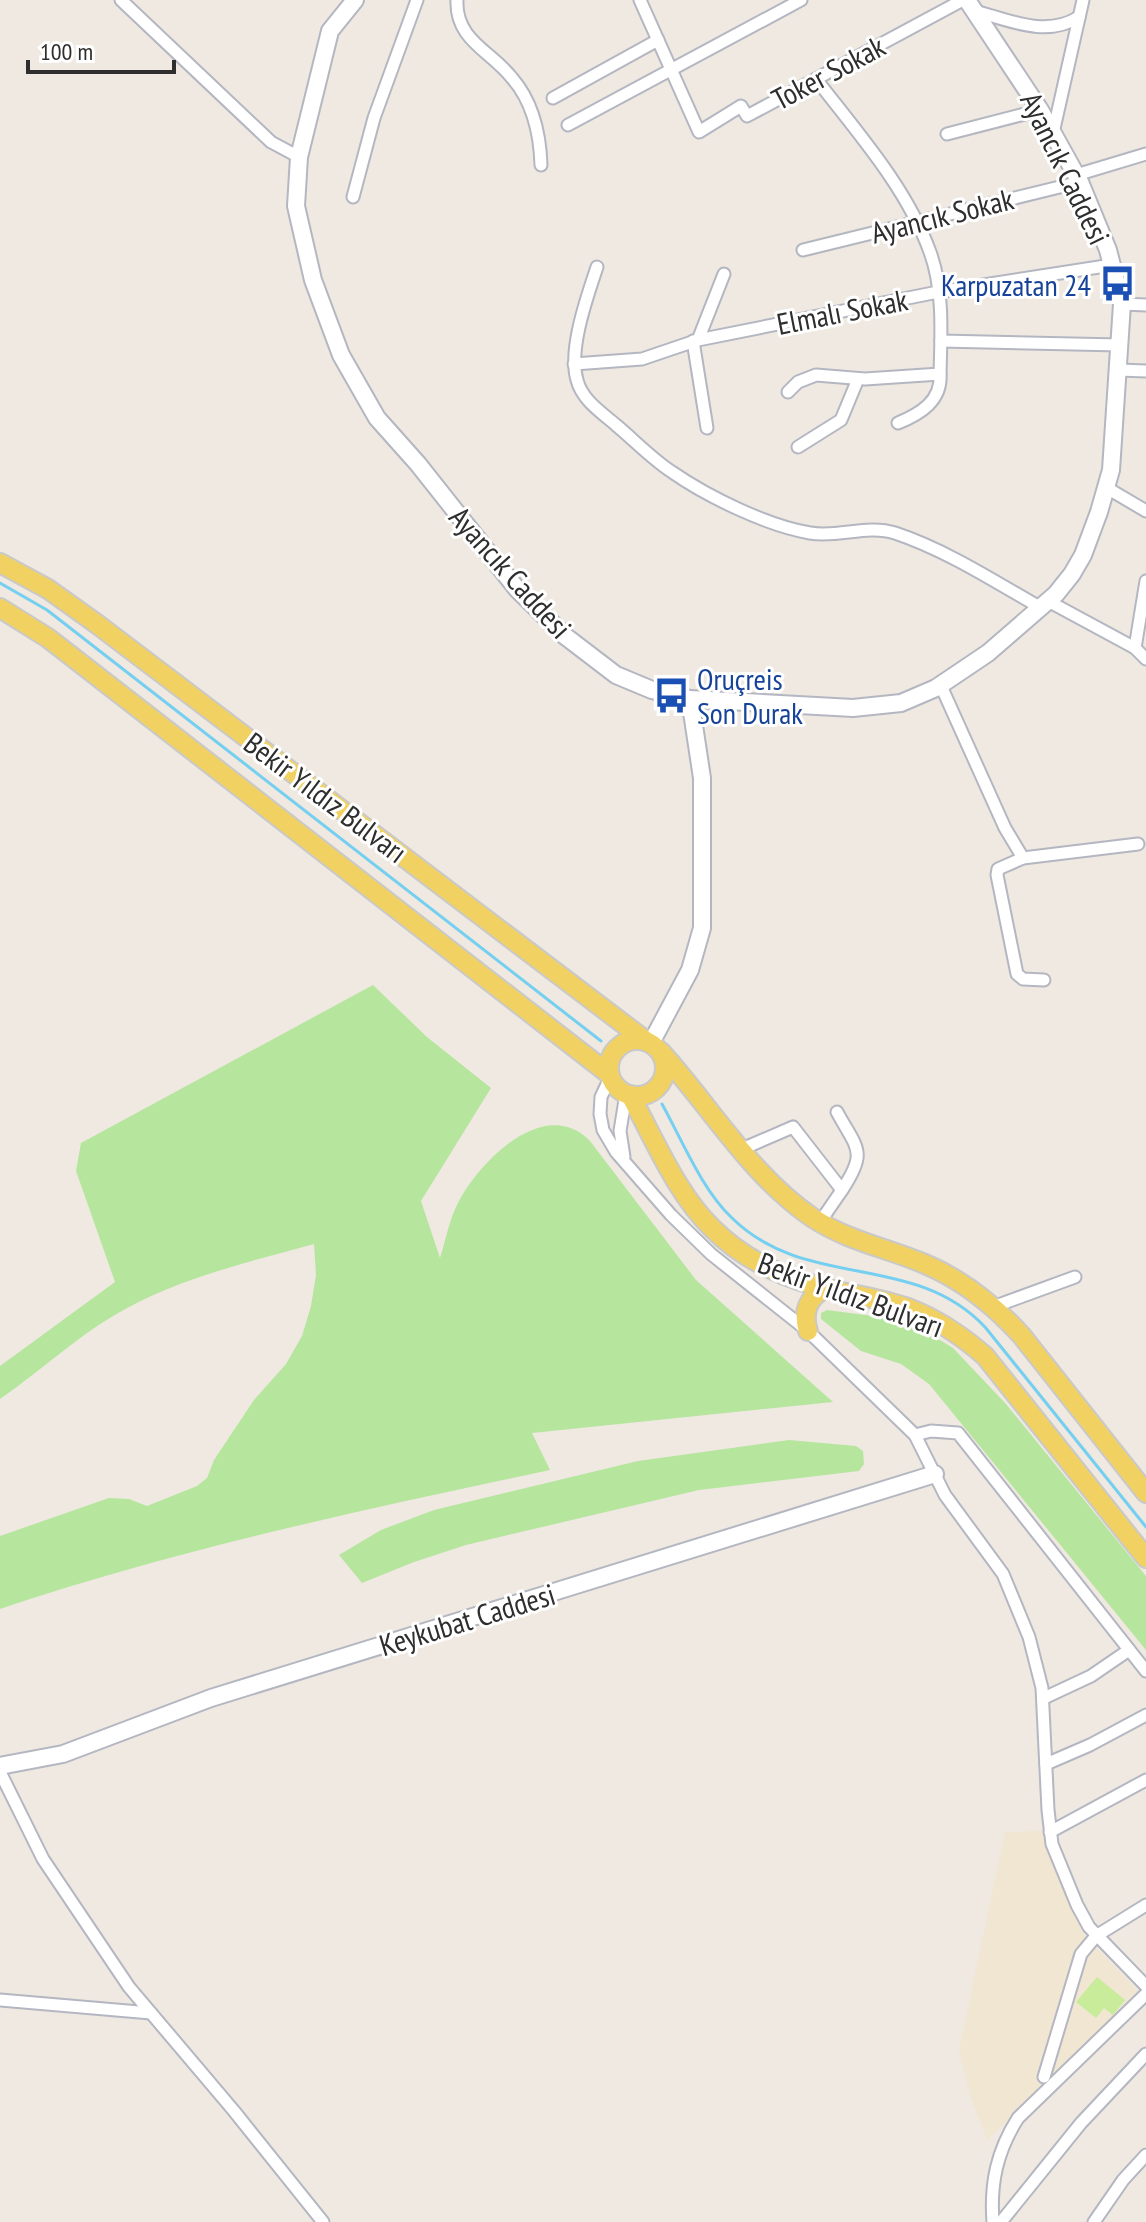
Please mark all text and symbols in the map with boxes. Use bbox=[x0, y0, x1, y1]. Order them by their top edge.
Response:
scale bar bbox=[28, 24, 174, 74]
street label: Toker Sokak bbox=[765, 26, 892, 118]
text: 100 m bbox=[40, 36, 93, 67]
street label: Ayancık Caddesi bbox=[1012, 85, 1120, 251]
street label: Ayancık Sokak bbox=[867, 178, 1018, 251]
place label: Karpuzatan 24 bbox=[941, 265, 1091, 304]
bus stop icon: Karpuzatan 24 bbox=[1098, 265, 1136, 303]
street label: Elmalı Sokak bbox=[773, 279, 911, 343]
street label: Ayancık Caddesi bbox=[441, 498, 581, 646]
place label: Oruçreis Son Durak bbox=[697, 659, 803, 732]
bus stop icon: Oruçreis Son Durak bbox=[652, 676, 690, 714]
street label: Bekir Yıldız Bulvarı bbox=[237, 723, 415, 871]
street label: Bekir Yıldız Bulvarı bbox=[753, 1242, 949, 1346]
street label: Keykubat Caddesi bbox=[375, 1574, 559, 1664]

